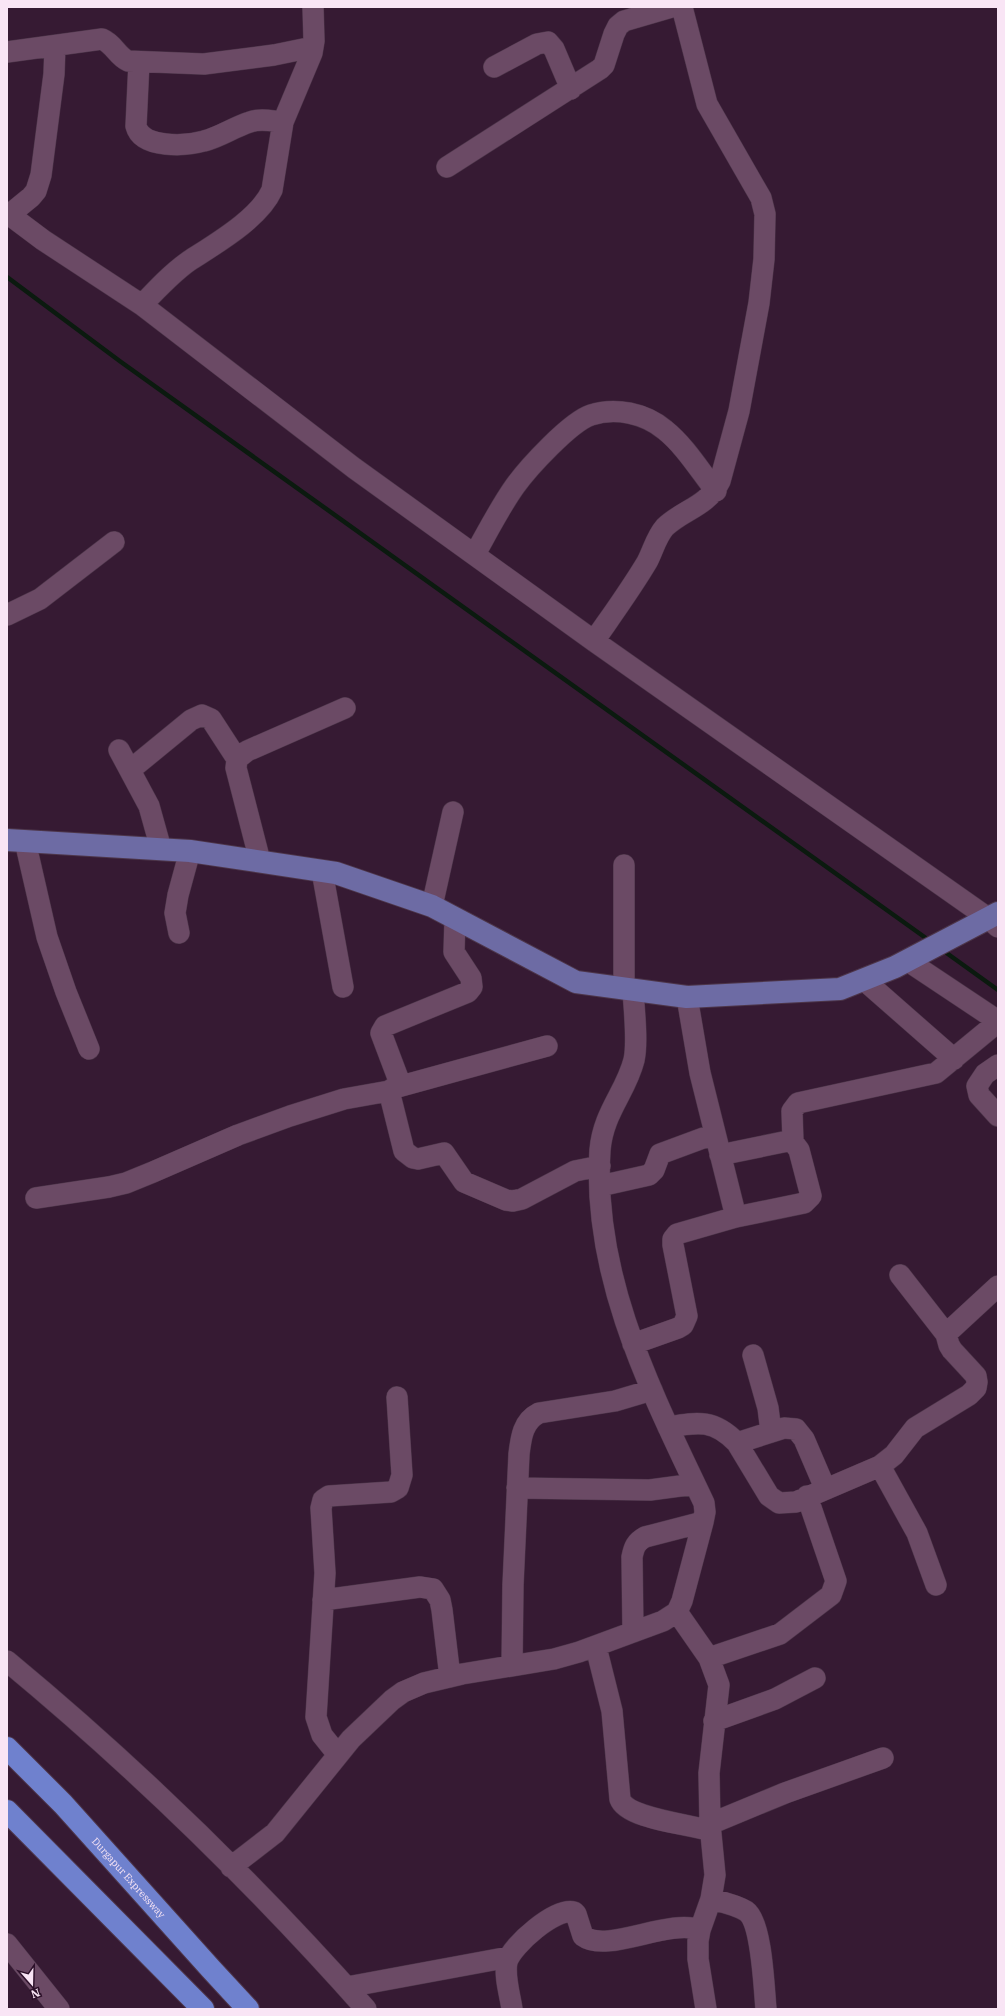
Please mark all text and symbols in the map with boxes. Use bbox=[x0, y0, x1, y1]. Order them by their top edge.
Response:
street label: Durgapur Expressway bbox=[89, 1835, 169, 1921]
north arrow bbox=[12, 1964, 52, 2004]
text: N bbox=[29, 1985, 42, 2002]

